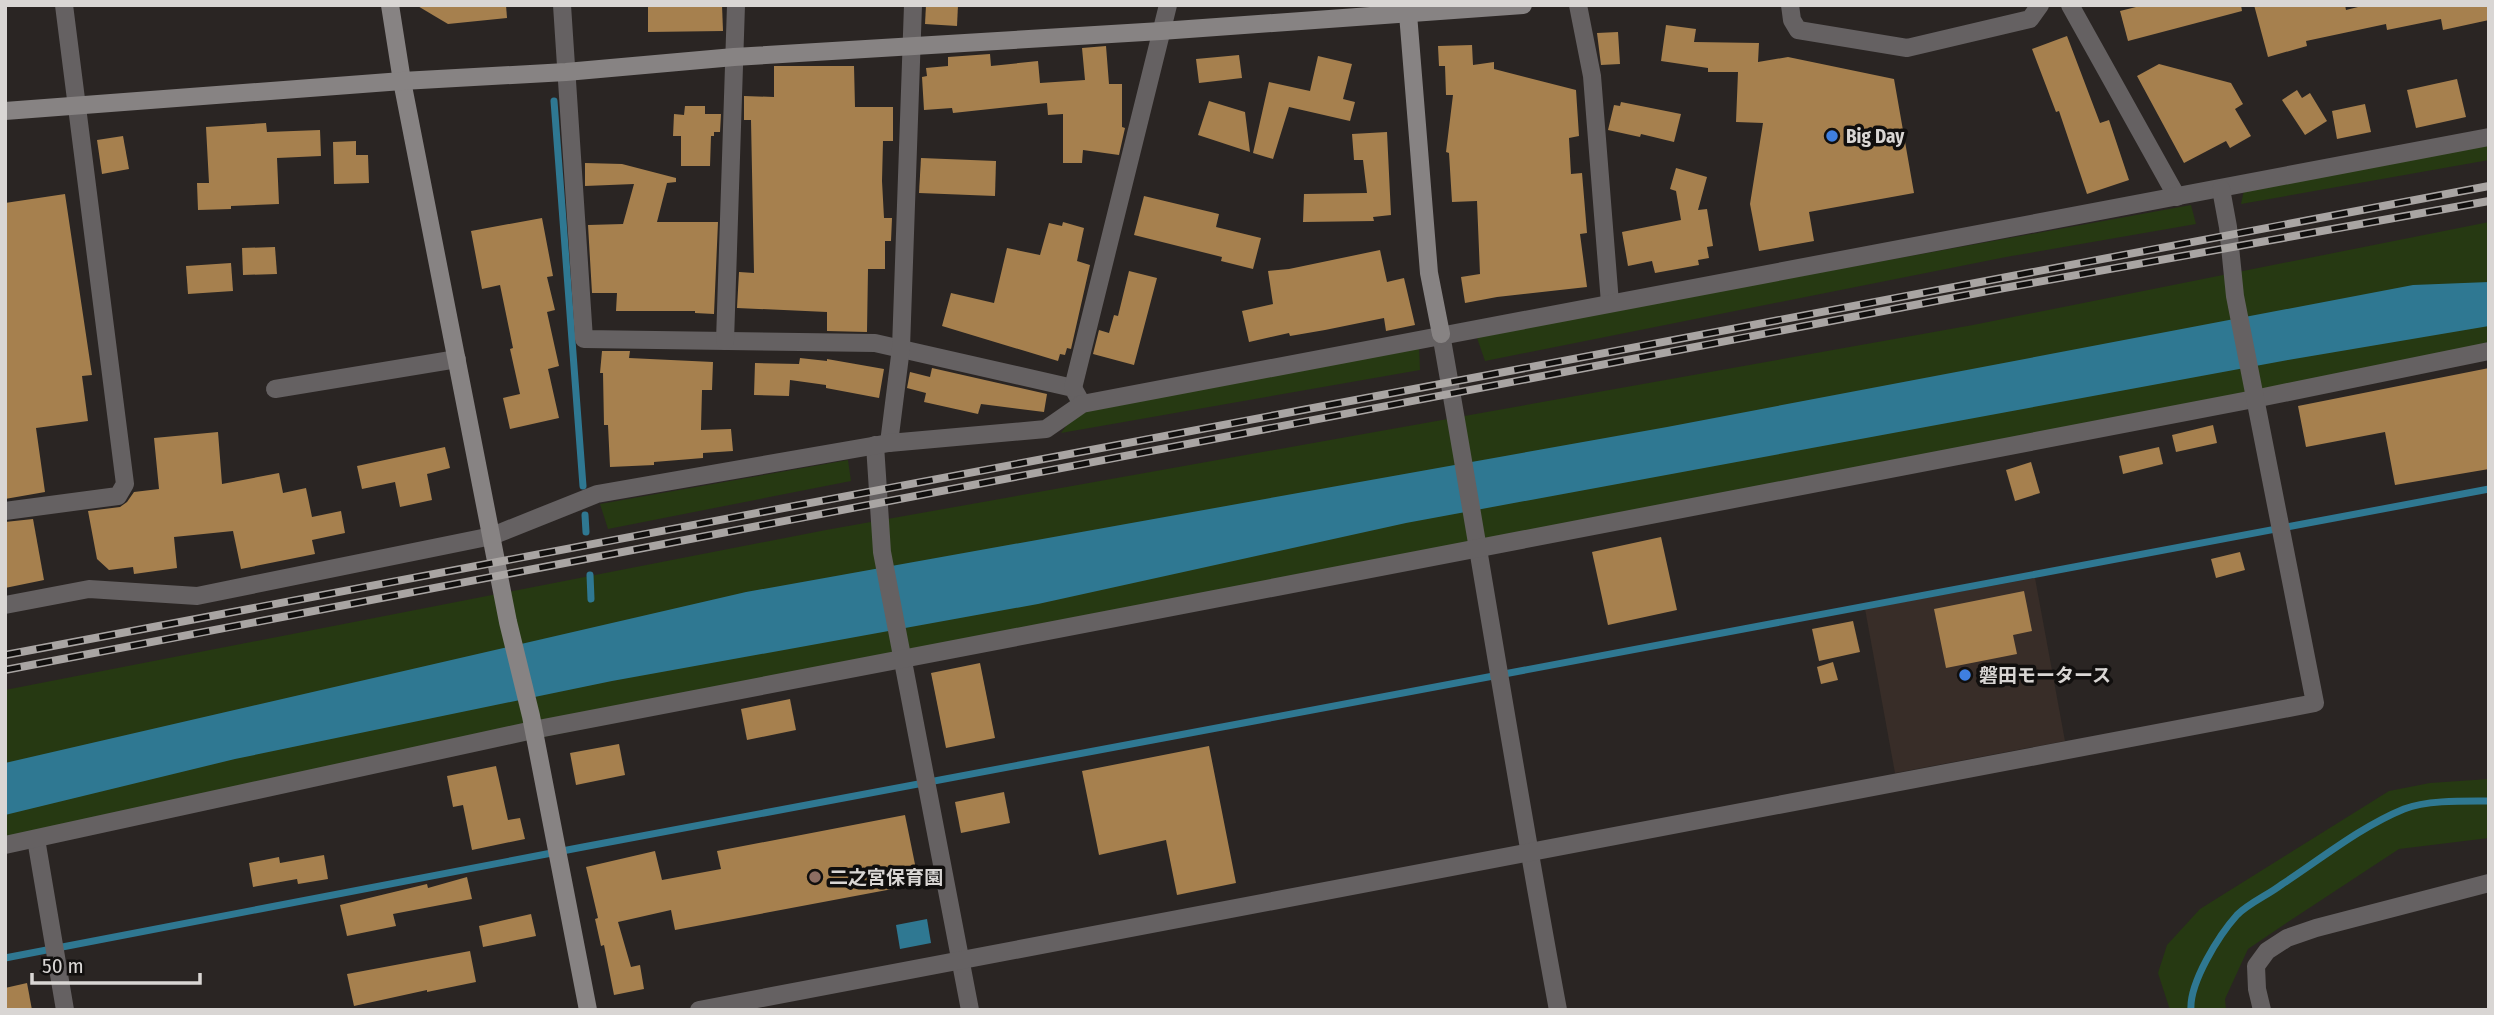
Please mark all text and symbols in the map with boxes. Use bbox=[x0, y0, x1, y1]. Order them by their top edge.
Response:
place label: Big Day bbox=[1846, 125, 1905, 148]
marker: Big Day bbox=[1824, 128, 1840, 144]
place label: 磐田モータース bbox=[1979, 664, 2111, 687]
marker: 磐田モータース bbox=[1957, 667, 1973, 683]
place label: 二之宮保育園 bbox=[829, 866, 943, 889]
marker: 二之宮保育園 bbox=[807, 869, 823, 885]
scale bar bbox=[32, 942, 200, 986]
text: 50 m bbox=[42, 953, 84, 979]

